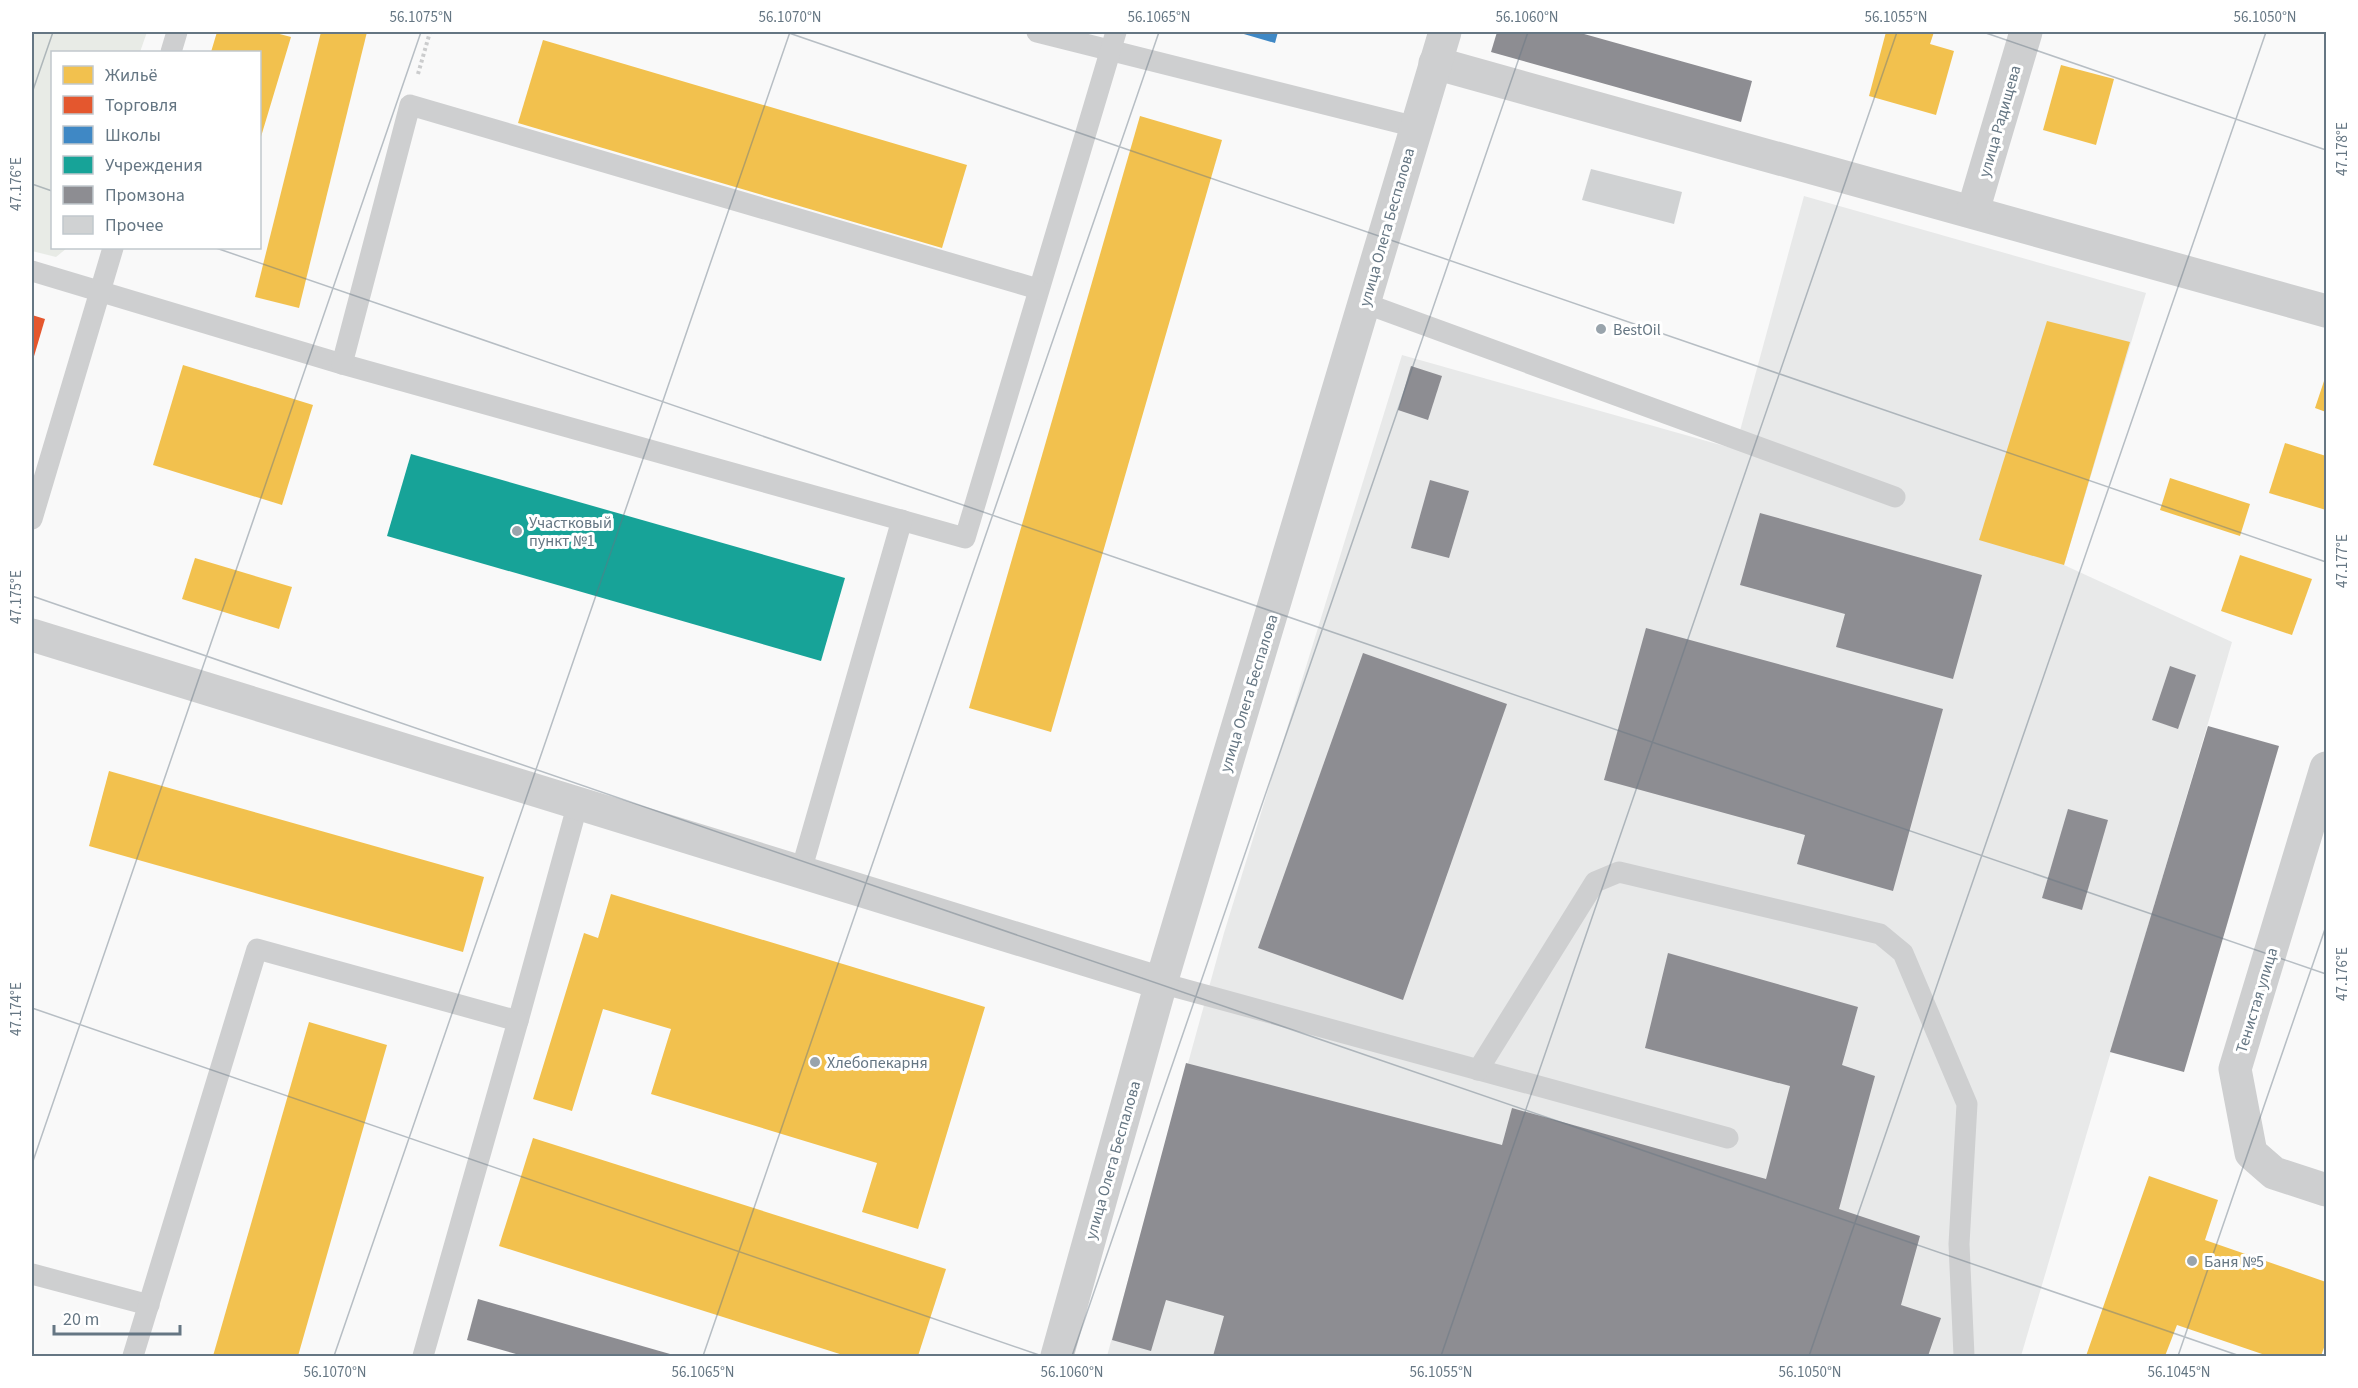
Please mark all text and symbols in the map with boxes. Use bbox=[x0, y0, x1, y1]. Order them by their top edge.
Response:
text: 56.1075°N bbox=[389, 7, 453, 28]
text: 56.1070°N bbox=[758, 7, 822, 28]
text: 56.1065°N bbox=[1127, 7, 1191, 28]
text: 56.1060°N bbox=[1495, 7, 1559, 28]
text: 56.1055°N bbox=[1864, 7, 1928, 28]
text: 56.1050°N bbox=[2233, 7, 2297, 28]
legend bbox=[51, 51, 261, 249]
text: Жильё bbox=[105, 63, 158, 88]
street label: улица Радищева bbox=[1973, 63, 2026, 180]
text: Торговля bbox=[105, 93, 178, 118]
text: 47.178°E bbox=[2332, 122, 2353, 176]
text: Школы bbox=[105, 123, 161, 148]
street label: улица Олега Беспалова bbox=[1354, 145, 1420, 309]
text: Учреждения bbox=[105, 153, 203, 178]
text: 47.176°E bbox=[6, 157, 27, 211]
text: Промзона bbox=[105, 183, 185, 208]
text: Прочее bbox=[105, 213, 163, 238]
place label: BestOil bbox=[1613, 319, 1661, 341]
marker: BestOil bbox=[1594, 322, 1608, 336]
place label: Участковый пункт №1 bbox=[529, 512, 612, 552]
marker: Участковый пункт №1 bbox=[510, 524, 524, 538]
text: 47.177°E bbox=[2332, 534, 2353, 588]
text: 47.175°E bbox=[6, 570, 27, 624]
street label: улица Олега Беспалова bbox=[1214, 612, 1283, 775]
street label: Тенистая улица bbox=[2230, 945, 2283, 1056]
text: 47.176°E bbox=[2332, 947, 2353, 1001]
text: 47.174°E bbox=[6, 982, 27, 1036]
place label: Хлебопекарня bbox=[827, 1052, 928, 1074]
marker: Хлебопекарня bbox=[808, 1055, 822, 1069]
street label: улица Олега Беспалова bbox=[1080, 1078, 1146, 1242]
place label: Баня №5 bbox=[2204, 1251, 2264, 1273]
marker: Баня №5 bbox=[2185, 1254, 2199, 1268]
scale bar bbox=[54, 1298, 180, 1336]
text: 20 m bbox=[63, 1307, 99, 1332]
text: 56.1070°N bbox=[303, 1362, 367, 1383]
text: 56.1065°N bbox=[671, 1362, 735, 1383]
text: 56.1060°N bbox=[1040, 1362, 1104, 1383]
text: 56.1055°N bbox=[1409, 1362, 1473, 1383]
text: 56.1050°N bbox=[1778, 1362, 1842, 1383]
text: 56.1045°N bbox=[2147, 1362, 2211, 1383]

